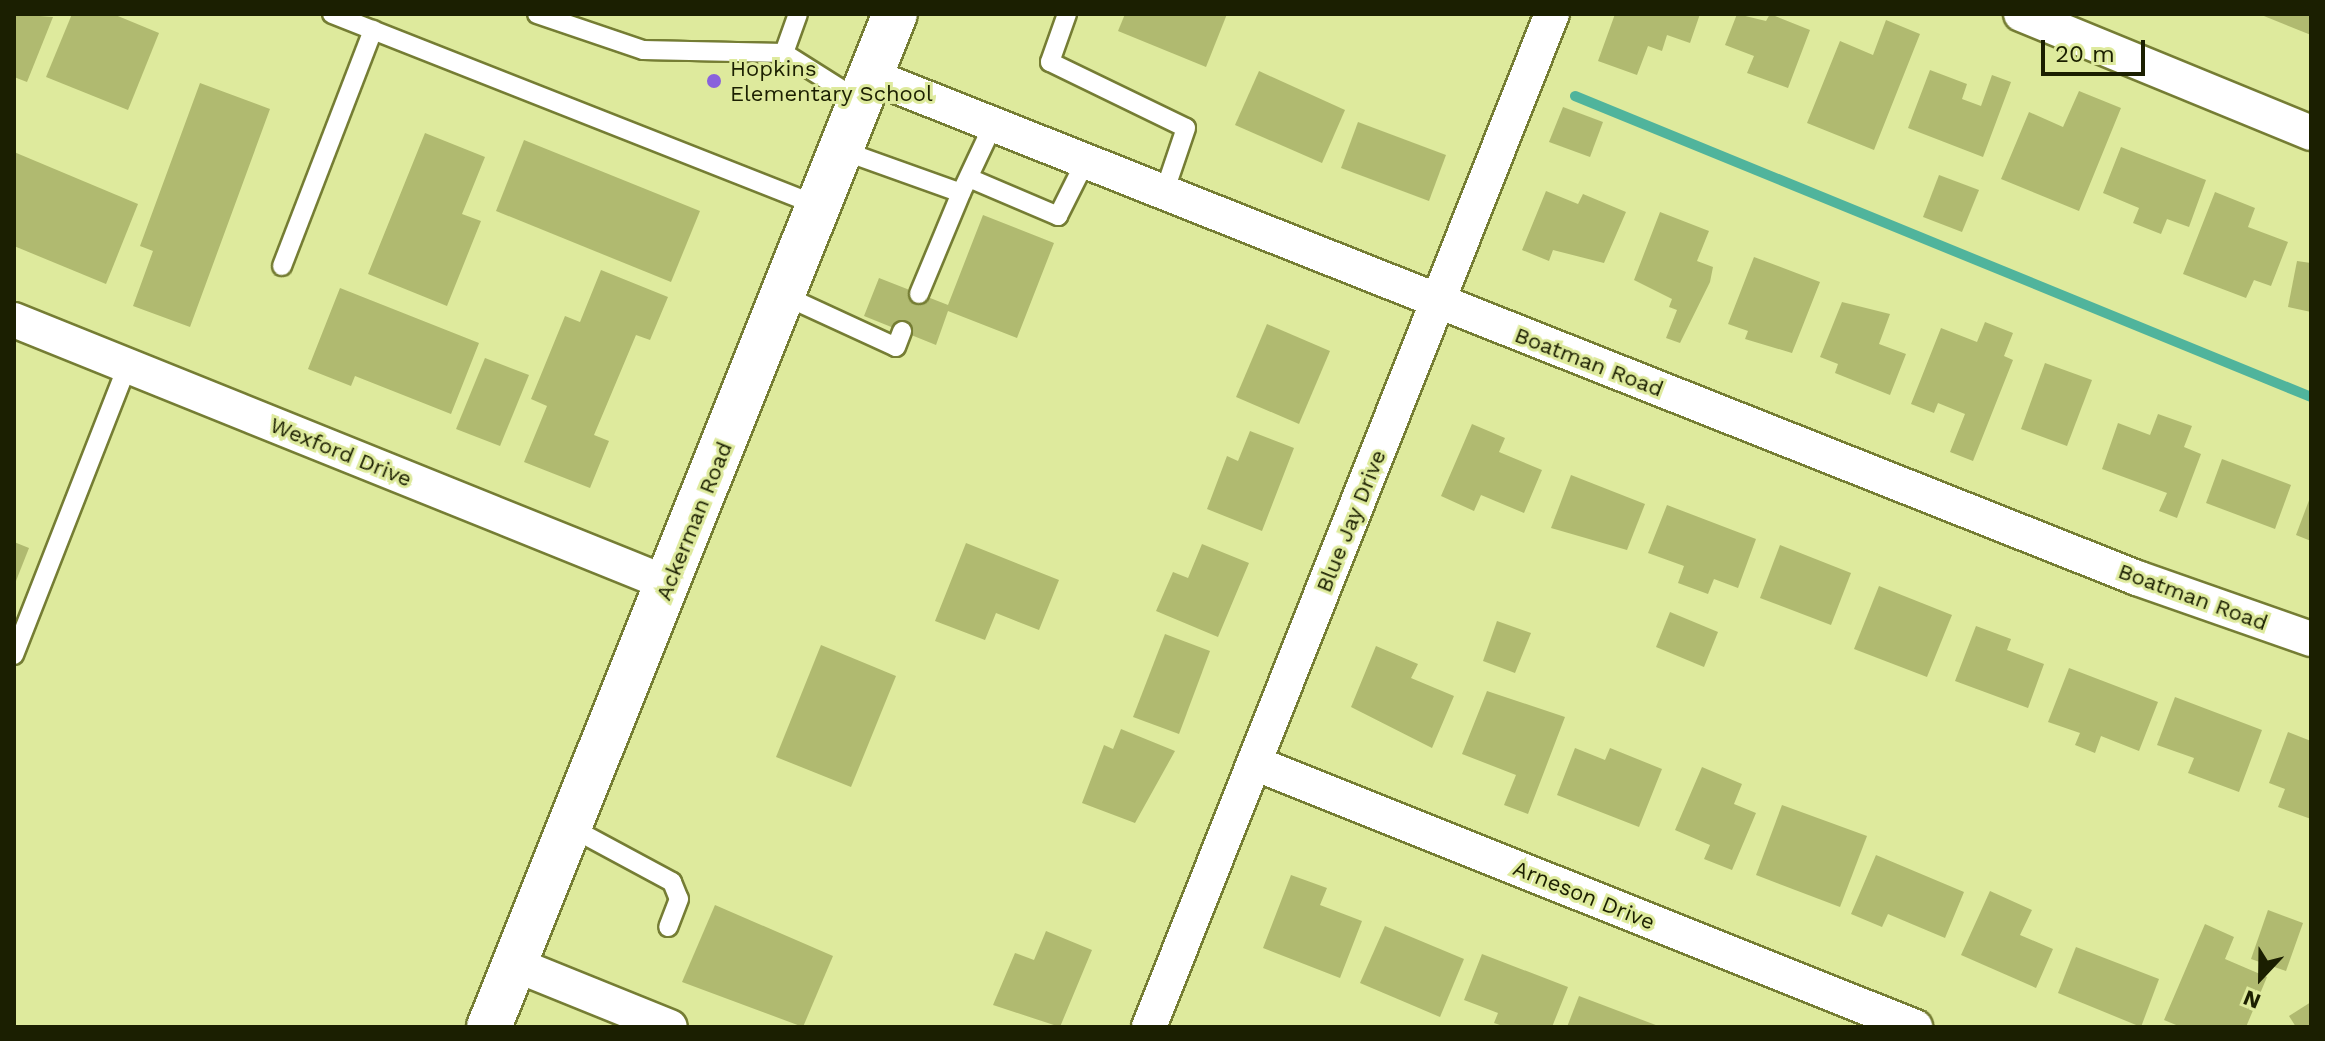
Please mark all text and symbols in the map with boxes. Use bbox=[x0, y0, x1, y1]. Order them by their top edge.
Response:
scale bar bbox=[2045, 24, 2149, 74]
text: 20 m bbox=[2055, 40, 2115, 68]
place label: Hopkins Elementary School bbox=[730, 55, 933, 106]
marker: Hopkins Elementary School bbox=[705, 72, 723, 90]
street label: Boatman Road bbox=[1511, 322, 1667, 402]
street label: Wexford Drive bbox=[266, 412, 416, 492]
street label: Ackerman Road bbox=[650, 438, 738, 604]
street label: Blue Jay Drive bbox=[1310, 445, 1392, 597]
street label: Boatman Road bbox=[2115, 558, 2271, 636]
street label: Arneson Drive bbox=[1509, 855, 1659, 935]
north arrow bbox=[2221, 937, 2301, 1017]
text: N bbox=[2240, 985, 2264, 1014]

